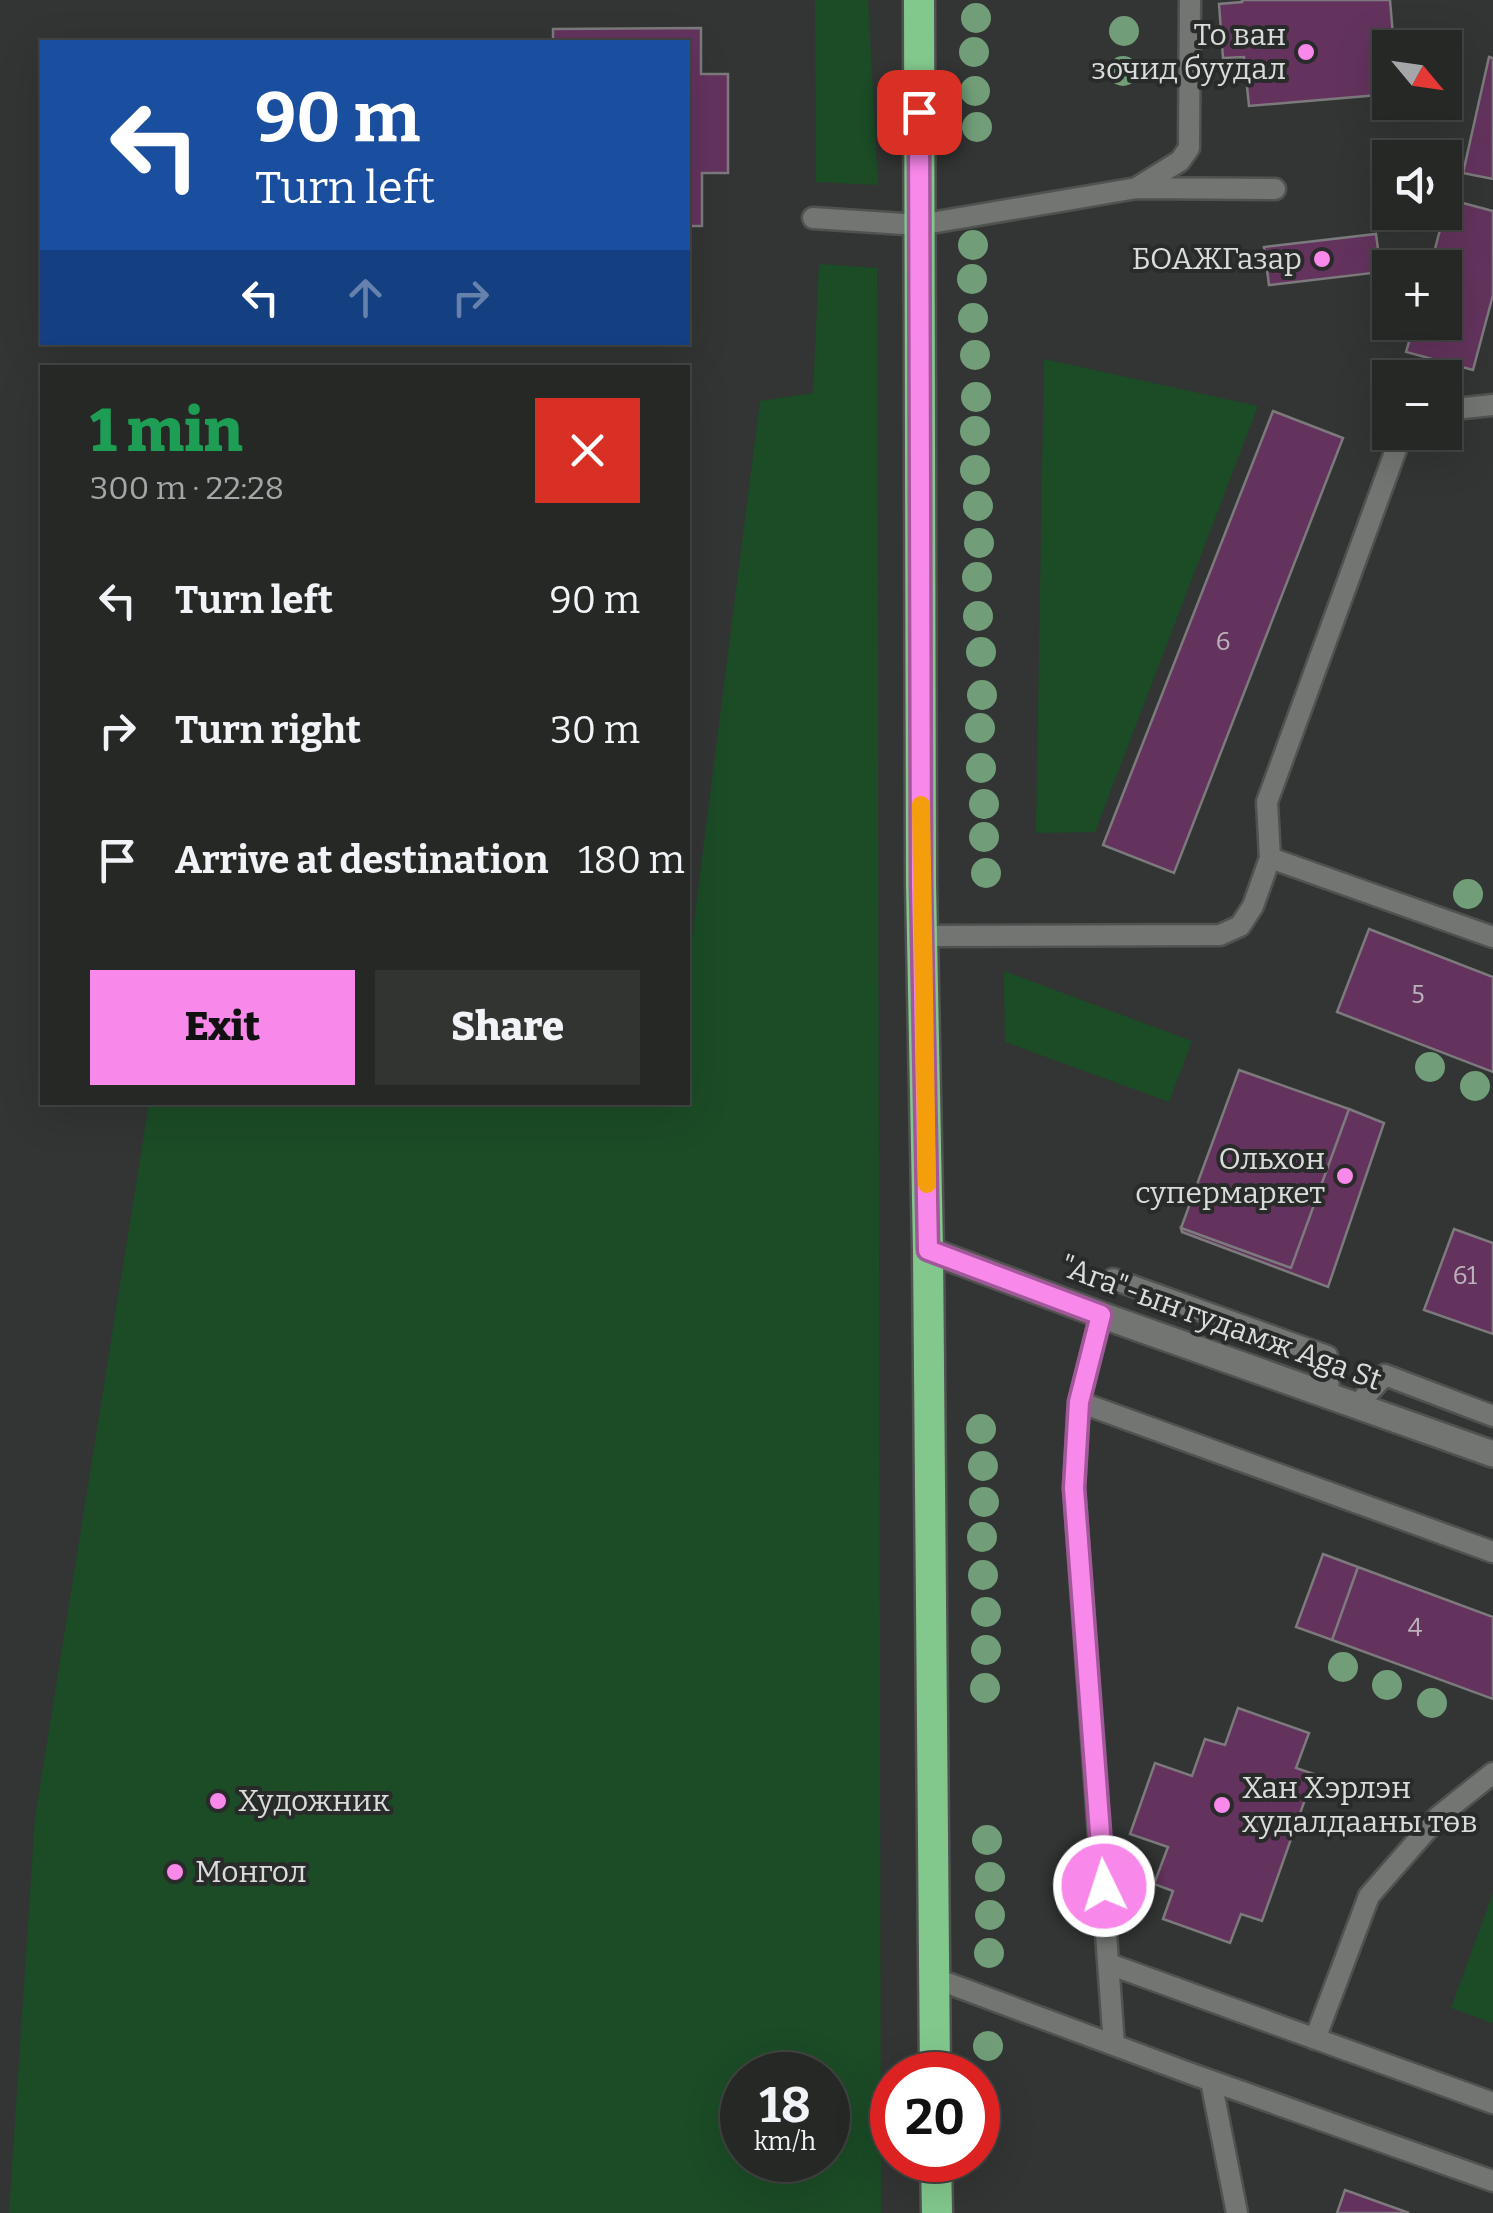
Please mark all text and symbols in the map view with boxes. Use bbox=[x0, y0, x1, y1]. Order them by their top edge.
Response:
place label: То ван зочид буудал bbox=[1091, 17, 1286, 87]
north arrow bbox=[1372, 30, 1462, 120]
map controls bbox=[1372, 30, 1462, 450]
marker: То ван зочид буудал bbox=[1295, 41, 1317, 63]
pin bbox=[877, 70, 962, 155]
text: 90 m bbox=[255, 76, 420, 160]
icon: left bbox=[90, 80, 220, 210]
icon: arrive bbox=[892, 85, 947, 140]
button: sound bbox=[1372, 140, 1462, 230]
text: Turn left bbox=[255, 161, 435, 215]
place label: БОАЖГазар bbox=[1132, 241, 1302, 277]
marker: БОАЖГазар bbox=[1311, 248, 1333, 270]
button: + bbox=[1372, 250, 1462, 340]
icon: left bbox=[233, 270, 288, 325]
icon: ahead bbox=[338, 270, 393, 325]
icon: right bbox=[443, 270, 498, 325]
button: − bbox=[1372, 360, 1462, 450]
text: 1 min bbox=[90, 395, 243, 467]
button: close bbox=[535, 398, 640, 503]
text: 300 m · 22:28 bbox=[90, 469, 284, 507]
icon: left bbox=[90, 573, 145, 628]
text: Turn left bbox=[175, 577, 333, 623]
text: 90 m bbox=[550, 577, 640, 623]
house number: 6 bbox=[1216, 627, 1230, 657]
icon: right bbox=[90, 703, 145, 758]
text: Turn right bbox=[175, 707, 361, 753]
text: 30 m bbox=[550, 707, 640, 753]
icon: arrive bbox=[90, 833, 145, 888]
text: Arrive at destination bbox=[175, 837, 548, 883]
text: 180 m bbox=[578, 837, 685, 883]
button: Exit bbox=[90, 970, 355, 1085]
button: Share bbox=[375, 970, 640, 1085]
house number: 5 bbox=[1411, 980, 1425, 1010]
place label: Ольхон супермаркет bbox=[1135, 1141, 1325, 1211]
marker: Ольхон супермаркет bbox=[1334, 1165, 1356, 1187]
street label: "Ага"-ын гудамж Aga St bbox=[1055, 1248, 1387, 1398]
house number: 61 bbox=[1453, 1261, 1477, 1291]
house number: 4 bbox=[1408, 1613, 1423, 1643]
place label: Хан Хэрлэн худалдааны төв bbox=[1242, 1770, 1477, 1840]
place label: Художник bbox=[238, 1783, 390, 1819]
marker: Художник bbox=[207, 1790, 229, 1812]
marker: Хан Хэрлэн худалдааны төв bbox=[1211, 1794, 1233, 1816]
position arrow bbox=[1052, 1834, 1156, 1938]
place label: Монгол bbox=[195, 1854, 307, 1890]
marker: Монгол bbox=[164, 1861, 186, 1883]
speed limit sign: 20 bbox=[870, 2052, 1000, 2182]
text: 18 bbox=[759, 2075, 811, 2135]
text: km/h bbox=[754, 2127, 816, 2157]

